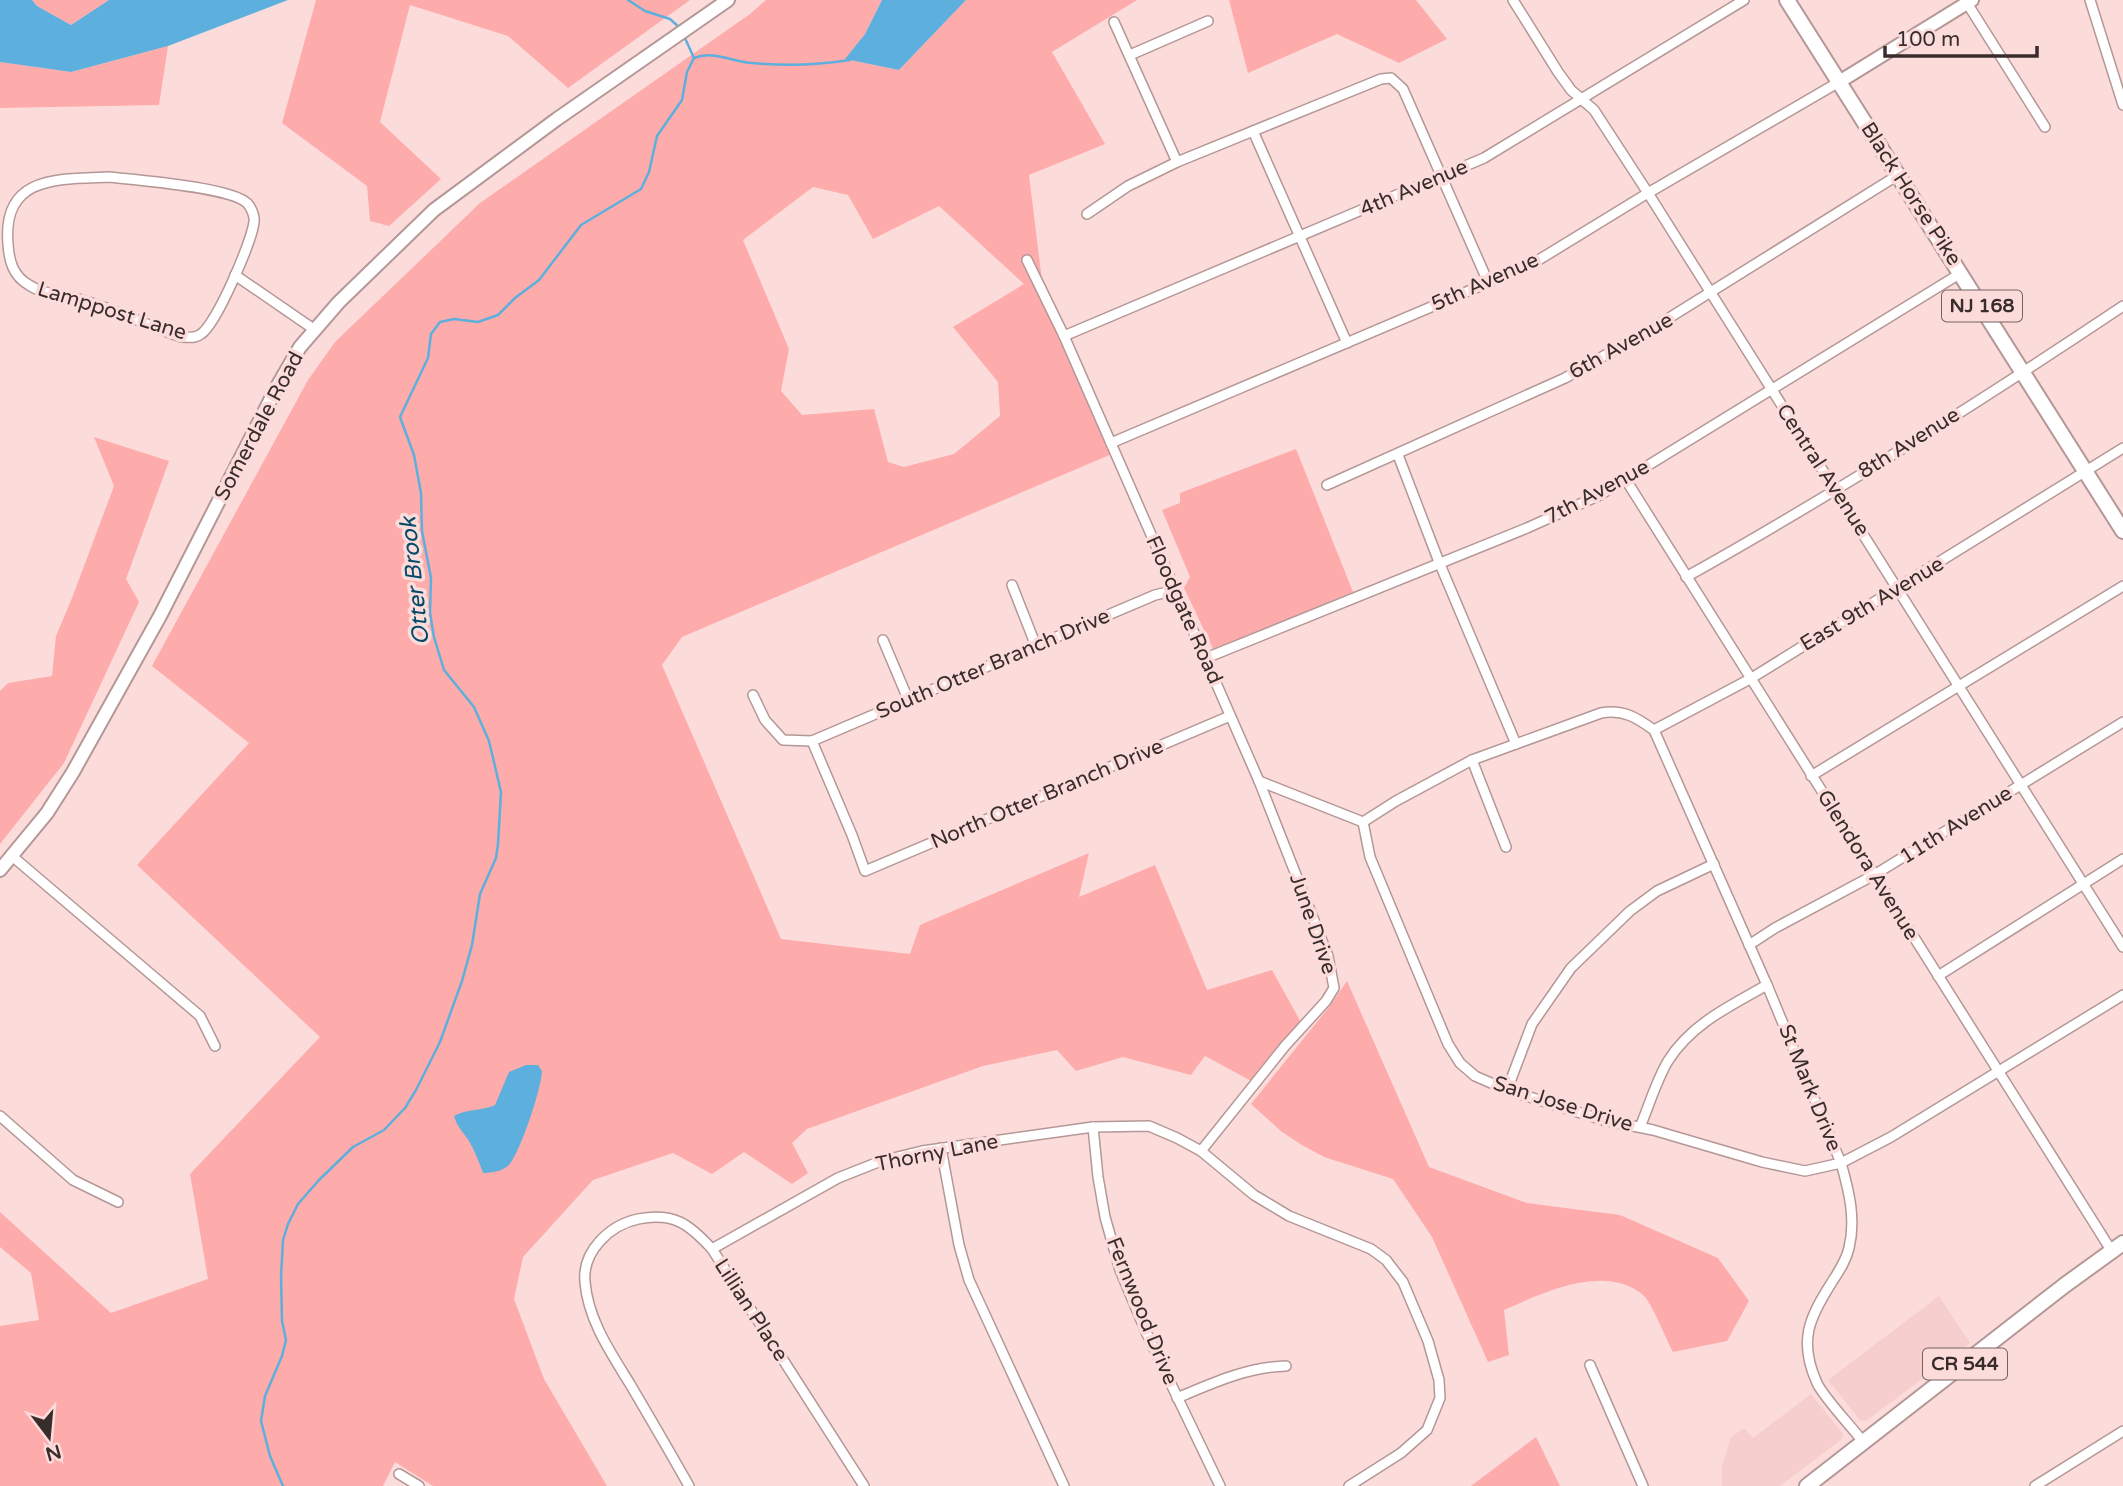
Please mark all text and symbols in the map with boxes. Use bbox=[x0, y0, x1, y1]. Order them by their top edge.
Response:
scale bar bbox=[1885, 14, 2037, 58]
text: 100 m bbox=[1896, 27, 1960, 52]
street label: Black Horse Pike bbox=[1855, 118, 1967, 270]
street label: 4th Avenue bbox=[1356, 154, 1472, 222]
street label: 5th Avenue bbox=[1428, 247, 1543, 317]
street label: Lamppost Lane bbox=[34, 276, 190, 346]
road number: NJ 168 bbox=[1942, 290, 2022, 322]
street label: 6th Avenue bbox=[1565, 307, 1677, 385]
street label: Somerdale Road bbox=[209, 347, 309, 505]
street label: Central Avenue bbox=[1771, 399, 1875, 541]
street label: 8th Avenue bbox=[1854, 402, 1964, 484]
street label: 7th Avenue bbox=[1541, 454, 1654, 530]
water label: Otter Brook bbox=[394, 514, 436, 646]
street label: Floodgate Road bbox=[1140, 532, 1228, 688]
street label: East 9th Avenue bbox=[1796, 551, 1948, 657]
street label: South Otter Branch Drive bbox=[872, 603, 1114, 725]
street label: North Otter Branch Drive bbox=[927, 734, 1167, 854]
street label: 11th Avenue bbox=[1895, 780, 2017, 869]
street label: Glendora Avenue bbox=[1812, 785, 1924, 945]
street label: June Drive bbox=[1284, 871, 1342, 978]
street label: St Mark Drive bbox=[1773, 1021, 1847, 1155]
street label: San Jose Drive bbox=[1490, 1071, 1636, 1137]
street label: Thorny Lane bbox=[874, 1129, 1000, 1177]
street label: Fernwood Drive bbox=[1101, 1234, 1183, 1389]
street label: Lillian Place bbox=[709, 1254, 793, 1366]
road number: CR 544 bbox=[1923, 1348, 2007, 1380]
north arrow bbox=[14, 1402, 84, 1472]
text: N bbox=[43, 1440, 64, 1465]

